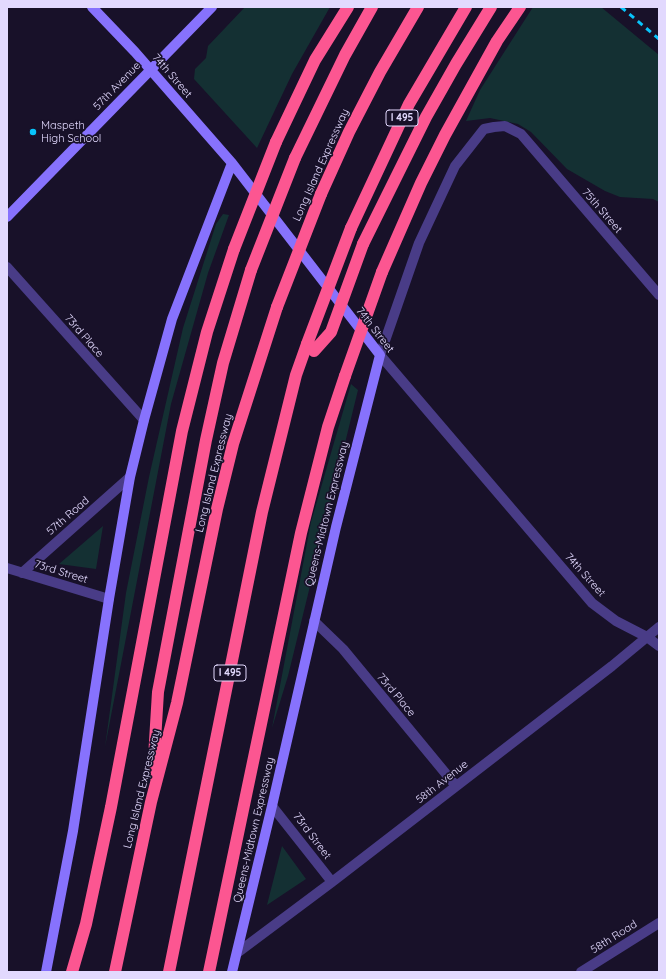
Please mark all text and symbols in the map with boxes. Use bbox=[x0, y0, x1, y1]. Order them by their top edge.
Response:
street label: 74th Street bbox=[149, 51, 195, 101]
street label: 57th Avenue bbox=[91, 59, 143, 113]
street label: Long Island Expressway bbox=[290, 107, 352, 223]
road number: I 495 bbox=[386, 110, 418, 126]
place label: Maspeth High School bbox=[41, 119, 101, 145]
marker: Maspeth High School bbox=[28, 127, 38, 137]
street label: 75th Street bbox=[579, 186, 625, 236]
street label: 74th Street bbox=[353, 305, 397, 355]
street label: 73rd Place bbox=[62, 312, 106, 360]
street label: Long Island Expressway bbox=[193, 412, 235, 534]
street label: Queens-Midtown Expressway bbox=[303, 440, 351, 588]
street label: 57th Road bbox=[44, 494, 92, 538]
street label: 74th Street bbox=[562, 551, 608, 599]
street label: 73rd Street bbox=[33, 558, 89, 586]
road number: I 495 bbox=[214, 665, 246, 681]
street label: 73rd Place bbox=[374, 671, 418, 719]
street label: Long Island Expressway bbox=[121, 728, 163, 850]
street label: Queens-Midtown Expressway bbox=[231, 756, 277, 904]
street label: 58th Avenue bbox=[413, 758, 471, 806]
street label: 73rd Street bbox=[290, 810, 334, 862]
street label: 58th Road bbox=[588, 918, 640, 956]

